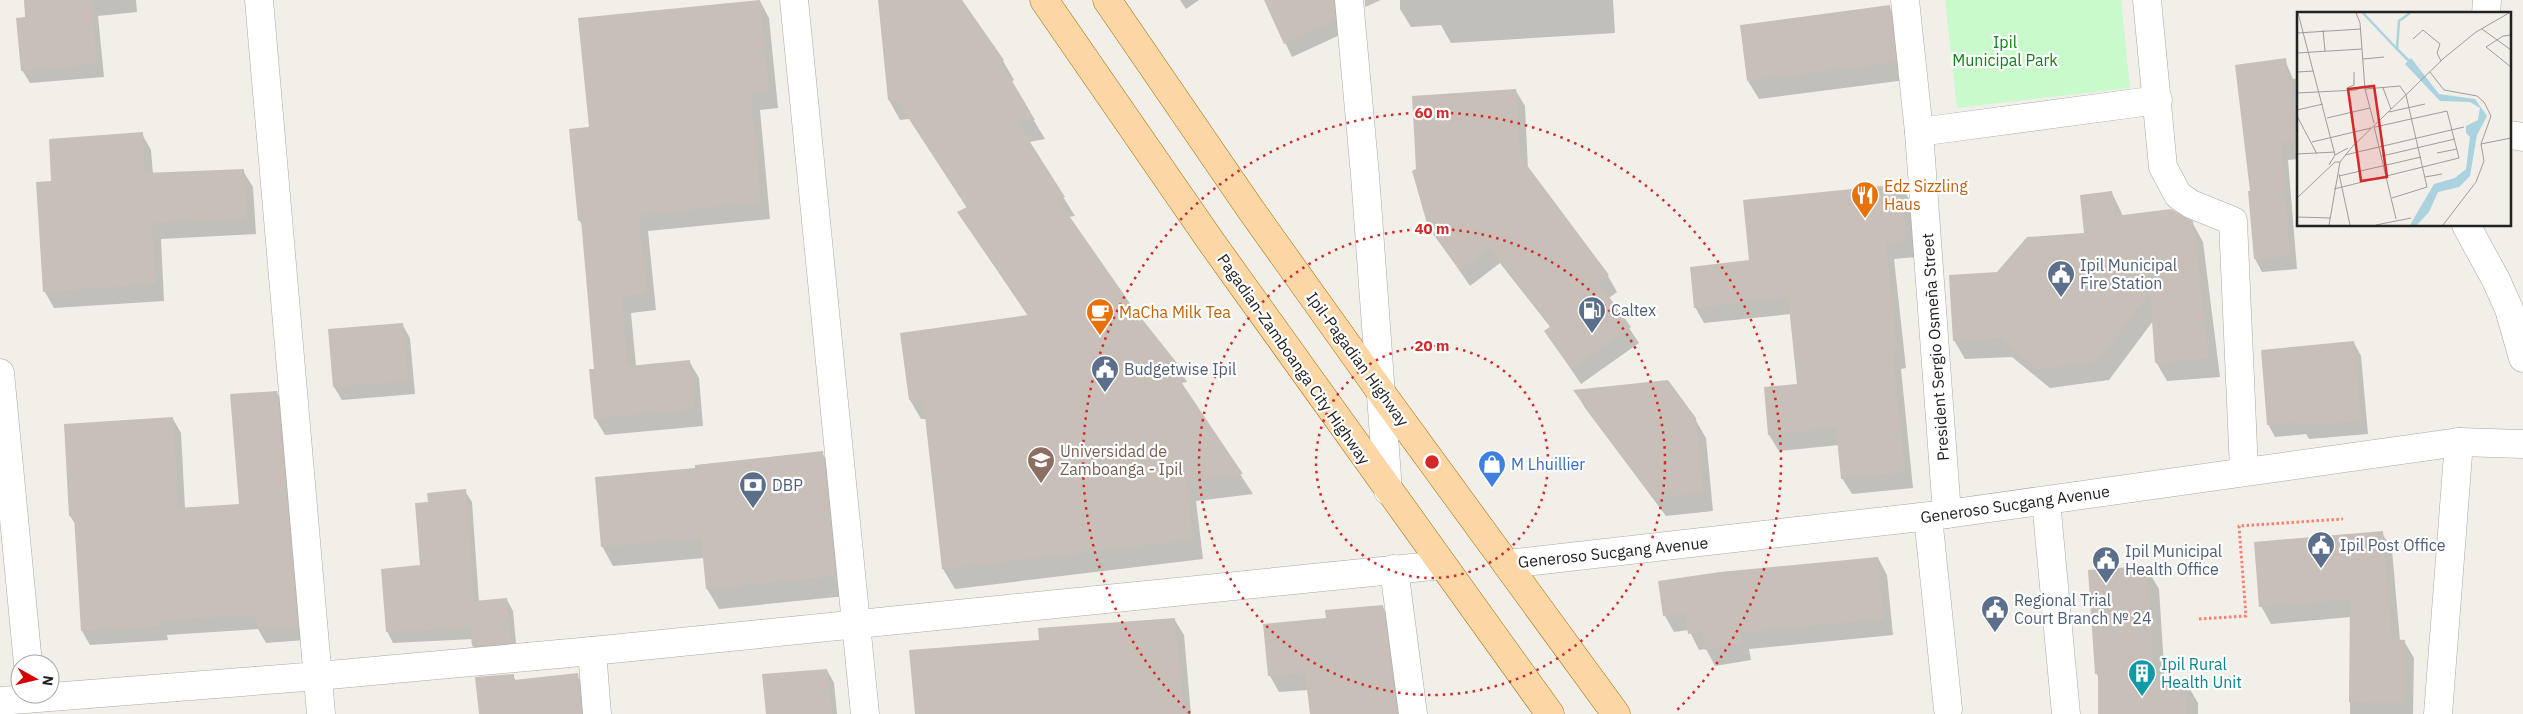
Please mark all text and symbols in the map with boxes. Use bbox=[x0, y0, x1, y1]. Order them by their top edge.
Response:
inset map bbox=[2297, 12, 2510, 226]
park label: Ipil Municipal Park bbox=[1952, 32, 2058, 70]
text: 60 m bbox=[1415, 103, 1449, 122]
place label: Edz Sizzling Haus bbox=[1884, 176, 1968, 214]
restaurant icon: Edz Sizzling Haus bbox=[1850, 180, 1880, 219]
text: 40 m bbox=[1415, 219, 1449, 238]
street label: President Sergio Osmeña Street bbox=[1917, 232, 1953, 462]
street label: Pagadian-Zamboanga City Highway bbox=[1213, 250, 1375, 468]
place label: Ipil Municipal Fire Station bbox=[2080, 255, 2177, 293]
public building icon: Ipil Municipal Fire Station bbox=[2046, 259, 2076, 298]
street label: Ipil-Pagadian Highway bbox=[1302, 288, 1414, 430]
fuel station icon: Caltex bbox=[1577, 295, 1607, 334]
cafe icon: MaCha Milk Tea bbox=[1085, 297, 1115, 336]
place label: Caltex bbox=[1611, 300, 1656, 320]
place label: MaCha Milk Tea bbox=[1119, 302, 1231, 322]
text: 20 m bbox=[1415, 336, 1449, 355]
public building icon: Budgetwise Ipil bbox=[1090, 354, 1120, 393]
place label: Budgetwise Ipil bbox=[1124, 359, 1236, 379]
place label: Universidad de Zamboanga - Ipil bbox=[1060, 441, 1183, 479]
school or university icon: Universidad de Zamboanga - Ipil bbox=[1026, 445, 1056, 484]
shop icon: M Lhuillier bbox=[1477, 449, 1507, 488]
centre of rings bbox=[1423, 453, 1441, 471]
place label: M Lhuillier bbox=[1511, 454, 1585, 474]
bank icon: DBP bbox=[738, 470, 768, 509]
place label: DBP bbox=[772, 475, 803, 495]
street label: Generoso Sucgang Avenue bbox=[1919, 481, 2111, 527]
public building icon: Ipil Post Office bbox=[2306, 530, 2336, 569]
street label: Generoso Sucgang Avenue bbox=[1517, 532, 1709, 572]
place label: Ipil Post Office bbox=[2340, 535, 2446, 555]
place label: Ipil Municipal Health Office bbox=[2125, 541, 2222, 579]
public building icon: Ipil Municipal Health Office bbox=[2091, 545, 2121, 584]
place label: Regional Trial Court Branch № 24 bbox=[2014, 590, 2152, 628]
public building icon: Regional Trial Court Branch № 24 bbox=[1980, 594, 2010, 633]
north arrow bbox=[10, 654, 60, 704]
place label: Ipil Rural Health Unit bbox=[2161, 654, 2242, 692]
building icon: Ipil Rural Health Unit bbox=[2127, 658, 2157, 697]
text: N bbox=[38, 675, 57, 687]

